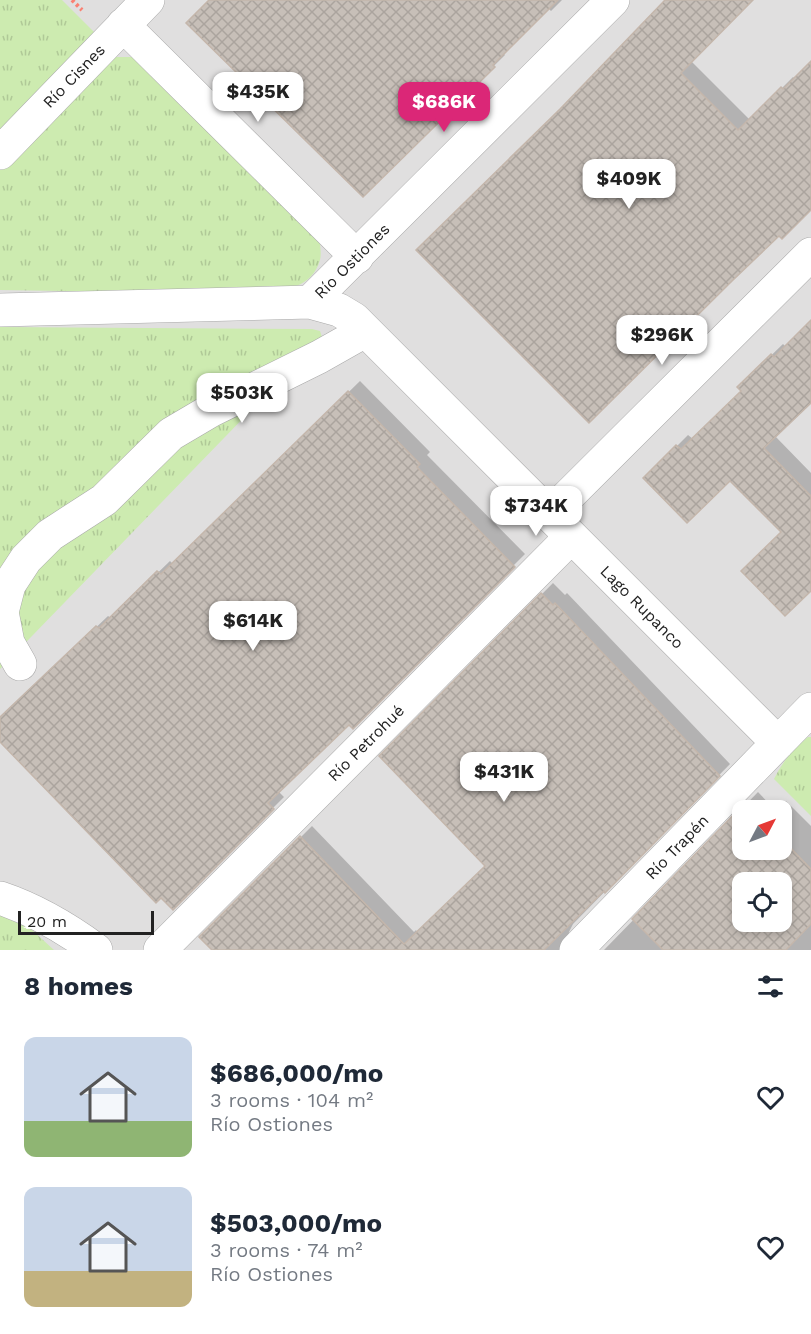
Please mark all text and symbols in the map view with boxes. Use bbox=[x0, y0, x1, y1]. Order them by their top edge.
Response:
street label: Río Cisnes bbox=[39, 40, 109, 112]
pin: $435K bbox=[216, 72, 300, 123]
text: $435K bbox=[226, 79, 290, 103]
pin: $686K bbox=[402, 82, 486, 133]
text: $686K bbox=[412, 89, 476, 113]
pin: $409K bbox=[587, 159, 671, 210]
text: $409K bbox=[597, 166, 661, 190]
street label: Río Ostiones bbox=[310, 219, 394, 303]
pin: $296K bbox=[620, 315, 704, 366]
text: $296K bbox=[630, 322, 694, 346]
pin: $503K bbox=[200, 373, 284, 424]
text: $503K bbox=[211, 380, 273, 404]
pin: $734K bbox=[494, 486, 578, 537]
text: $734K bbox=[504, 493, 568, 517]
street label: Lago Rupanco bbox=[596, 561, 688, 653]
pin: $614K bbox=[211, 601, 295, 652]
text: $614K bbox=[223, 608, 283, 632]
street label: Río Petrohué bbox=[324, 701, 408, 785]
pin: $431K bbox=[462, 752, 546, 803]
text: $431K bbox=[474, 759, 534, 783]
north arrow bbox=[732, 800, 792, 860]
map controls bbox=[732, 800, 792, 932]
street label: Río Trapén bbox=[642, 811, 712, 883]
button: locate bbox=[732, 872, 792, 932]
scale bar bbox=[18, 908, 154, 936]
text: 20 m bbox=[27, 912, 67, 931]
icon: filters bbox=[754, 970, 787, 1003]
text: 8 homes bbox=[24, 971, 133, 1001]
text: $686,000/mo bbox=[210, 1058, 383, 1088]
icon: home bbox=[72, 1061, 144, 1133]
icon: heart bbox=[754, 1081, 787, 1114]
text: 3 rooms · 104 m² bbox=[210, 1088, 373, 1112]
text: Río Ostiones bbox=[210, 1112, 333, 1136]
text: $503,000/mo bbox=[210, 1208, 382, 1238]
icon: home bbox=[72, 1211, 144, 1283]
icon: heart bbox=[754, 1231, 787, 1264]
text: 3 rooms · 74 m² bbox=[210, 1238, 363, 1262]
text: Río Ostiones bbox=[210, 1262, 333, 1286]

